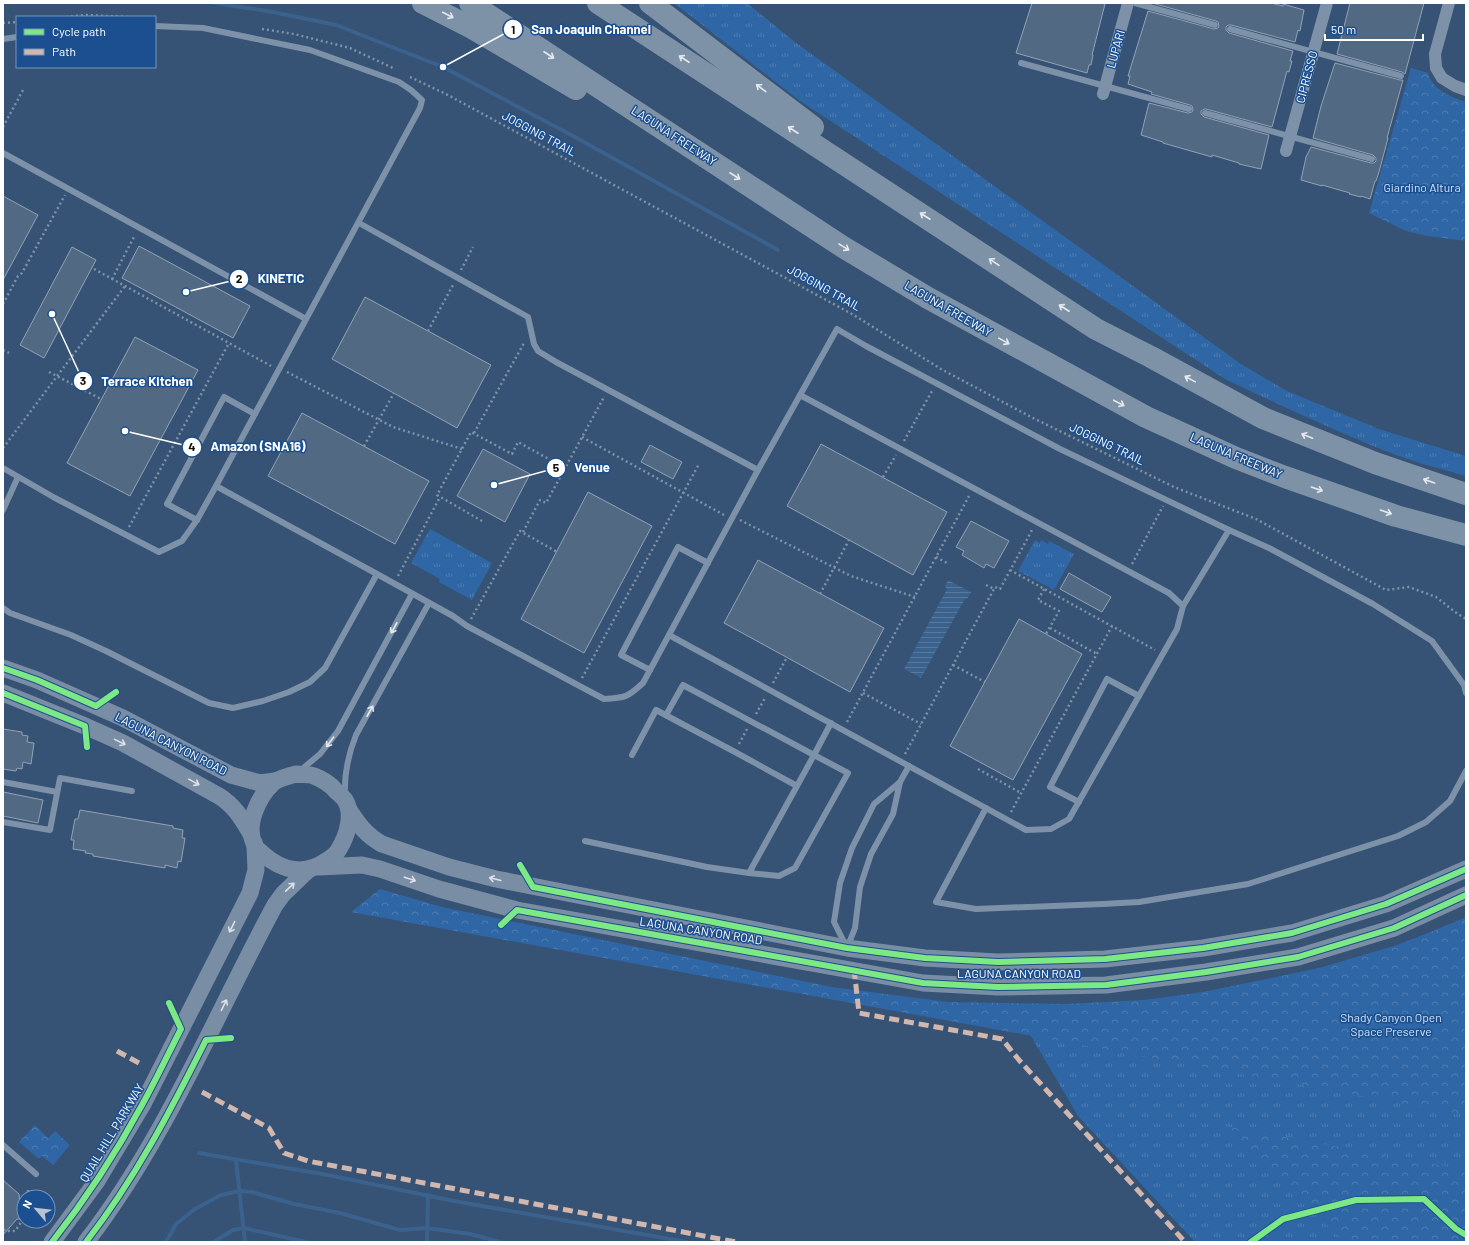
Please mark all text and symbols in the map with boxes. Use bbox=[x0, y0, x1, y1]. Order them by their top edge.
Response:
one-way arrow bbox=[441, 12, 453, 19]
legend bbox=[16, 16, 156, 68]
scale bar bbox=[1325, 16, 1423, 42]
callout: San Joaquin Channel bbox=[503, 17, 659, 42]
text: San Joaquin Channel bbox=[531, 21, 651, 37]
text: 1 bbox=[511, 22, 515, 36]
text: 50 m bbox=[1331, 22, 1356, 36]
text: Cycle path bbox=[52, 24, 106, 38]
street label: LUPARI bbox=[1103, 28, 1127, 69]
text: Path bbox=[52, 44, 76, 58]
street label: CIPRESSO bbox=[1292, 49, 1320, 104]
one-way arrow bbox=[544, 51, 555, 59]
one-way arrow bbox=[679, 55, 690, 63]
one-way arrow bbox=[756, 84, 767, 92]
street label: LAGUNA FREEWAY bbox=[629, 102, 720, 168]
street label: JOGGING TRAIL bbox=[500, 108, 579, 159]
one-way arrow bbox=[788, 126, 799, 134]
one-way arrow bbox=[729, 172, 740, 180]
park label: Giardino Altura bbox=[1383, 180, 1461, 194]
one-way arrow bbox=[919, 212, 931, 220]
one-way arrow bbox=[838, 243, 849, 251]
one-way arrow bbox=[989, 258, 1000, 266]
street label: JOGGING TRAIL bbox=[785, 261, 864, 313]
callout: KINETIC bbox=[229, 266, 312, 291]
text: KINETIC bbox=[258, 270, 304, 286]
text: 2 bbox=[236, 271, 243, 285]
street label: LAGUNA FREEWAY bbox=[902, 277, 995, 339]
one-way arrow bbox=[1059, 304, 1070, 312]
one-way arrow bbox=[998, 337, 1010, 345]
callout: Terrace Kitchen bbox=[73, 369, 201, 394]
text: 3 bbox=[80, 373, 86, 387]
text: Terrace Kitchen bbox=[101, 373, 193, 389]
one-way arrow bbox=[1185, 375, 1197, 383]
one-way arrow bbox=[1113, 399, 1125, 407]
street label: JOGGING TRAIL bbox=[1068, 419, 1147, 467]
street label: LAGUNA FREEWAY bbox=[1188, 429, 1285, 481]
one-way arrow bbox=[1302, 432, 1314, 439]
callout: Amazon (SNA16) bbox=[182, 434, 313, 459]
text: Amazon (SNA16) bbox=[210, 438, 306, 454]
text: 4 bbox=[188, 439, 196, 453]
callout: Venue bbox=[546, 455, 618, 480]
text: Venue bbox=[574, 459, 610, 475]
text: 5 bbox=[553, 460, 560, 474]
one-way arrow bbox=[1423, 477, 1435, 485]
one-way arrow bbox=[1310, 485, 1322, 493]
one-way arrow bbox=[1379, 509, 1392, 516]
one-way arrow bbox=[390, 622, 397, 634]
one-way arrow bbox=[366, 705, 374, 717]
street label: LAGUNA CANYON ROAD bbox=[113, 709, 230, 778]
one-way arrow bbox=[326, 736, 335, 747]
one-way arrow bbox=[114, 739, 126, 746]
one-way arrow bbox=[188, 779, 200, 787]
one-way arrow bbox=[489, 874, 502, 882]
one-way arrow bbox=[404, 876, 416, 884]
one-way arrow bbox=[285, 882, 295, 892]
street label: LAGUNA CANYON ROAD bbox=[639, 913, 764, 947]
one-way arrow bbox=[228, 921, 235, 933]
street label: LAGUNA CANYON ROAD bbox=[957, 966, 1081, 980]
one-way arrow bbox=[220, 1000, 228, 1012]
park label: Shady Canyon Open Space Preserve bbox=[1340, 1010, 1442, 1038]
street label: QUAIL HILL PARKWAY bbox=[76, 1080, 146, 1184]
north arrow bbox=[16, 1189, 56, 1229]
text: N bbox=[19, 1198, 34, 1210]

